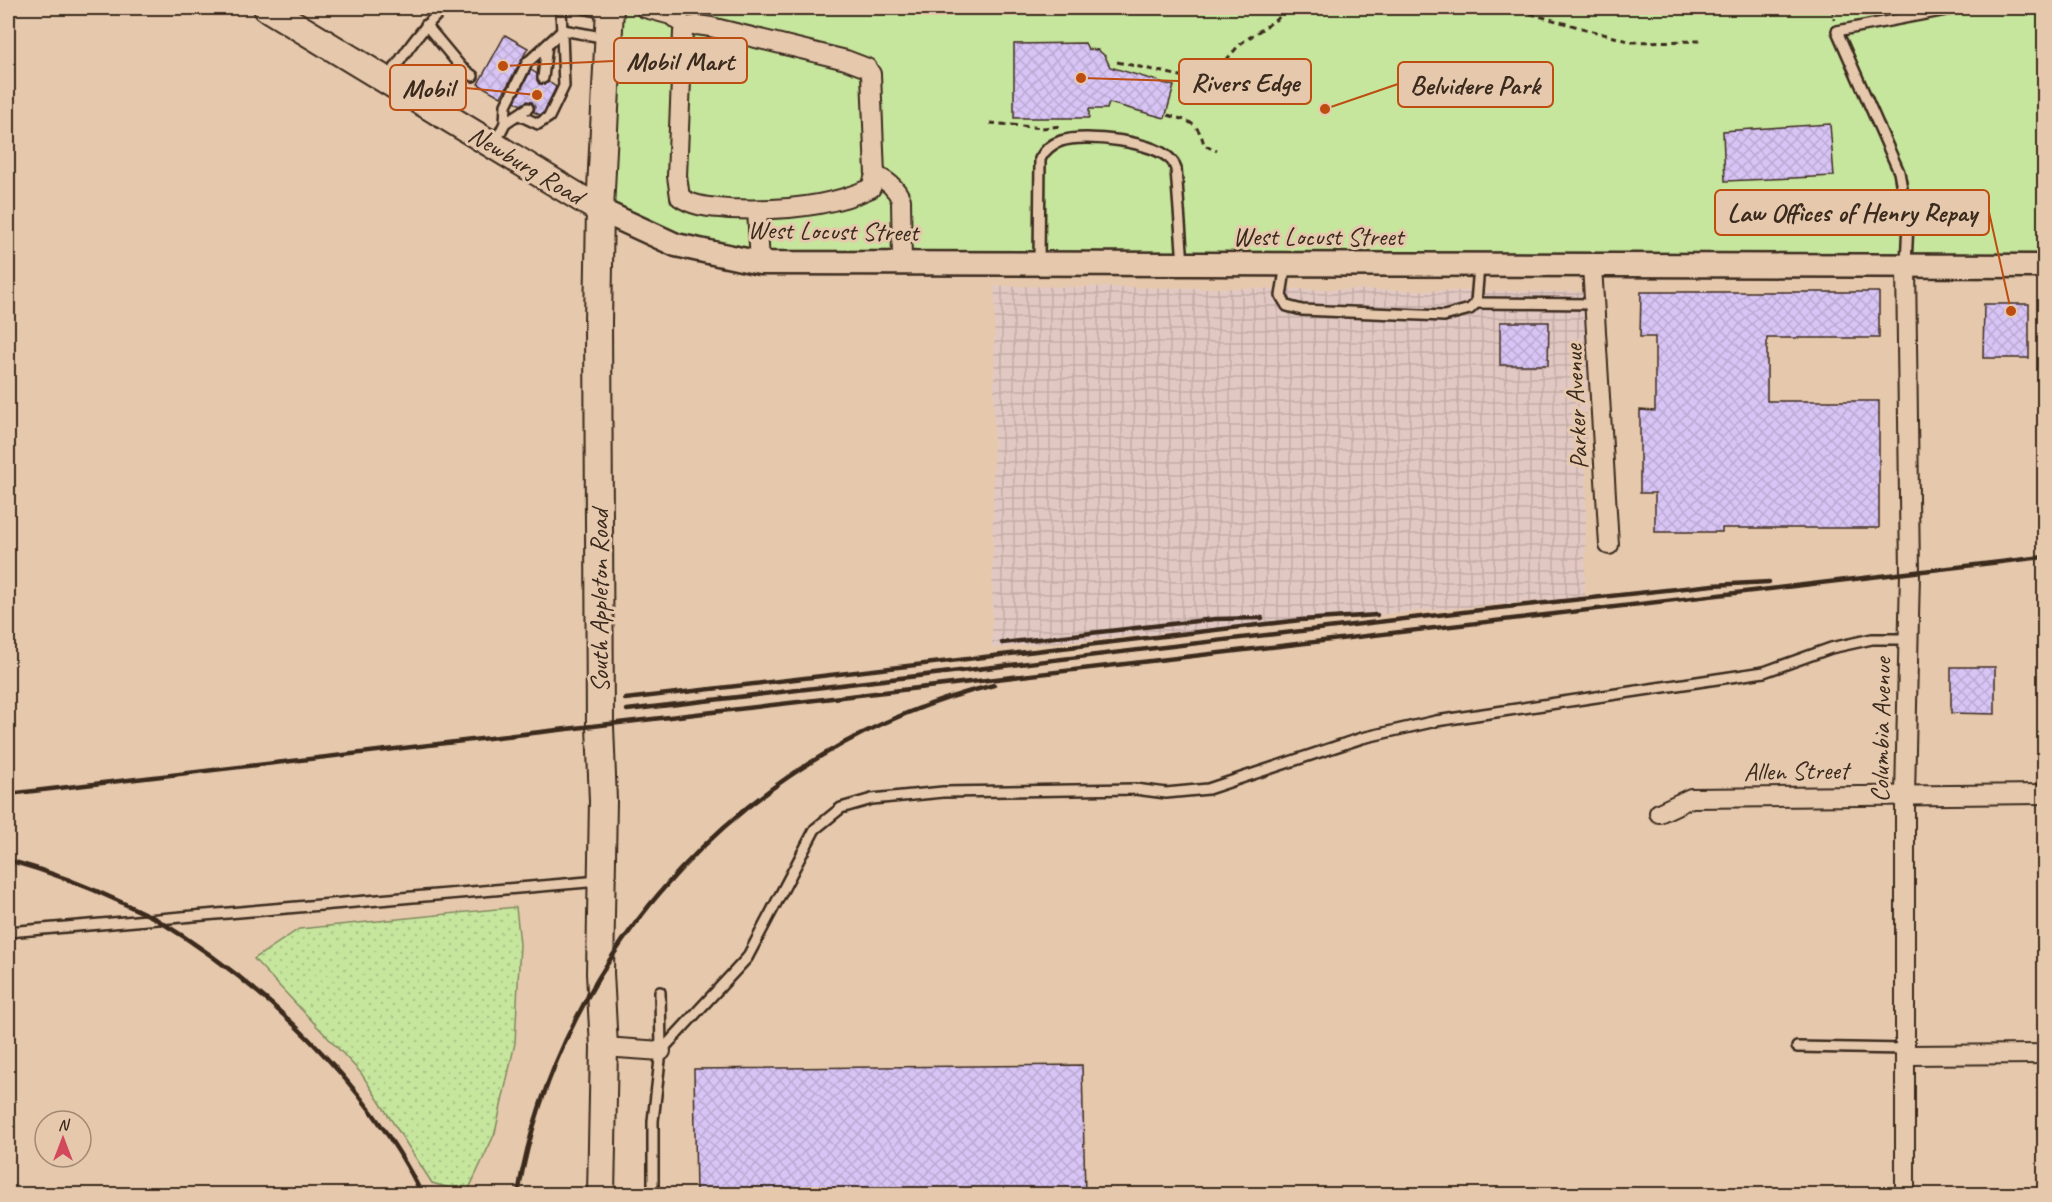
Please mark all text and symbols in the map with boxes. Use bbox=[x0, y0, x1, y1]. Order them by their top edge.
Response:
callout: Mobil Mart bbox=[614, 38, 747, 83]
text: Mobil Mart bbox=[626, 44, 737, 78]
callout: Rivers Edge bbox=[1179, 59, 1311, 104]
callout: Belvidere Park bbox=[1398, 62, 1553, 107]
callout: Mobil bbox=[390, 65, 466, 110]
text: Rivers Edge bbox=[1191, 65, 1302, 99]
text: Belvidere Park bbox=[1410, 68, 1543, 102]
text: Mobil bbox=[402, 71, 459, 105]
street label: Newburg Road bbox=[463, 118, 593, 214]
callout: Law Offices of Henry Repay bbox=[1715, 190, 1989, 235]
text: Law Offices of Henry Repay bbox=[1727, 195, 1980, 229]
street label: West Locust Street bbox=[747, 213, 921, 249]
street label: West Locust Street bbox=[1233, 220, 1406, 253]
street label: Parker Avenue bbox=[1556, 342, 1596, 470]
street label: South Appleton Road bbox=[583, 505, 616, 693]
street label: Columbia Avenue bbox=[1863, 655, 1899, 803]
street label: Allen Street bbox=[1743, 754, 1852, 788]
north arrow bbox=[33, 1109, 93, 1169]
text: N bbox=[58, 1115, 71, 1135]

